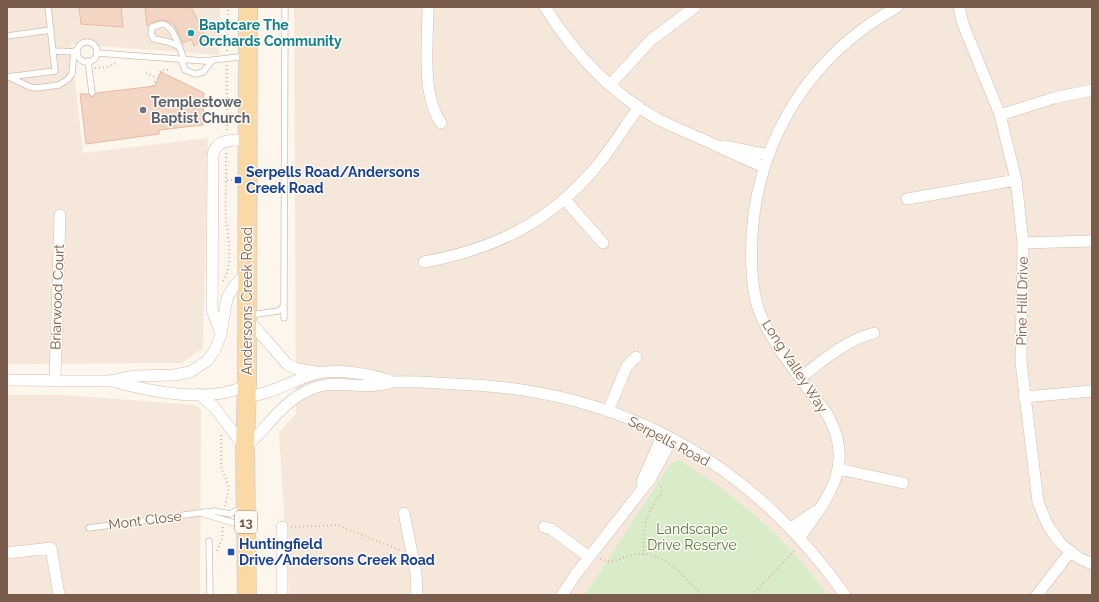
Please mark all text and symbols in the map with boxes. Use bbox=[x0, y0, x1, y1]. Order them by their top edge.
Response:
place label: Baptcare The Orchards Community bbox=[199, 17, 342, 49]
marker: Baptcare The Orchards Community bbox=[186, 28, 196, 38]
place label: Templestowe Baptist Church bbox=[151, 94, 250, 126]
marker: Templestowe Baptist Church bbox=[138, 105, 148, 115]
place label: Serpells Road/Andersons Creek Road bbox=[246, 164, 420, 196]
marker: Serpells Road/Andersons Creek Road bbox=[233, 175, 243, 185]
street label: Andersons Creek Road bbox=[239, 227, 255, 375]
street label: Briarwood Court bbox=[47, 244, 67, 350]
street label: Pine Hill Drive bbox=[1013, 256, 1031, 346]
street label: Long Valley Way bbox=[759, 317, 831, 416]
street label: Serpells Road bbox=[626, 413, 712, 469]
street label: Mont Close bbox=[108, 508, 182, 532]
road number: 13 bbox=[235, 511, 257, 533]
park label: Landscape Drive Reserve bbox=[647, 521, 737, 553]
place label: Huntingfield Drive/Andersons Creek Road bbox=[239, 536, 435, 568]
marker: Huntingfield Drive/Andersons Creek Road bbox=[226, 547, 236, 557]

